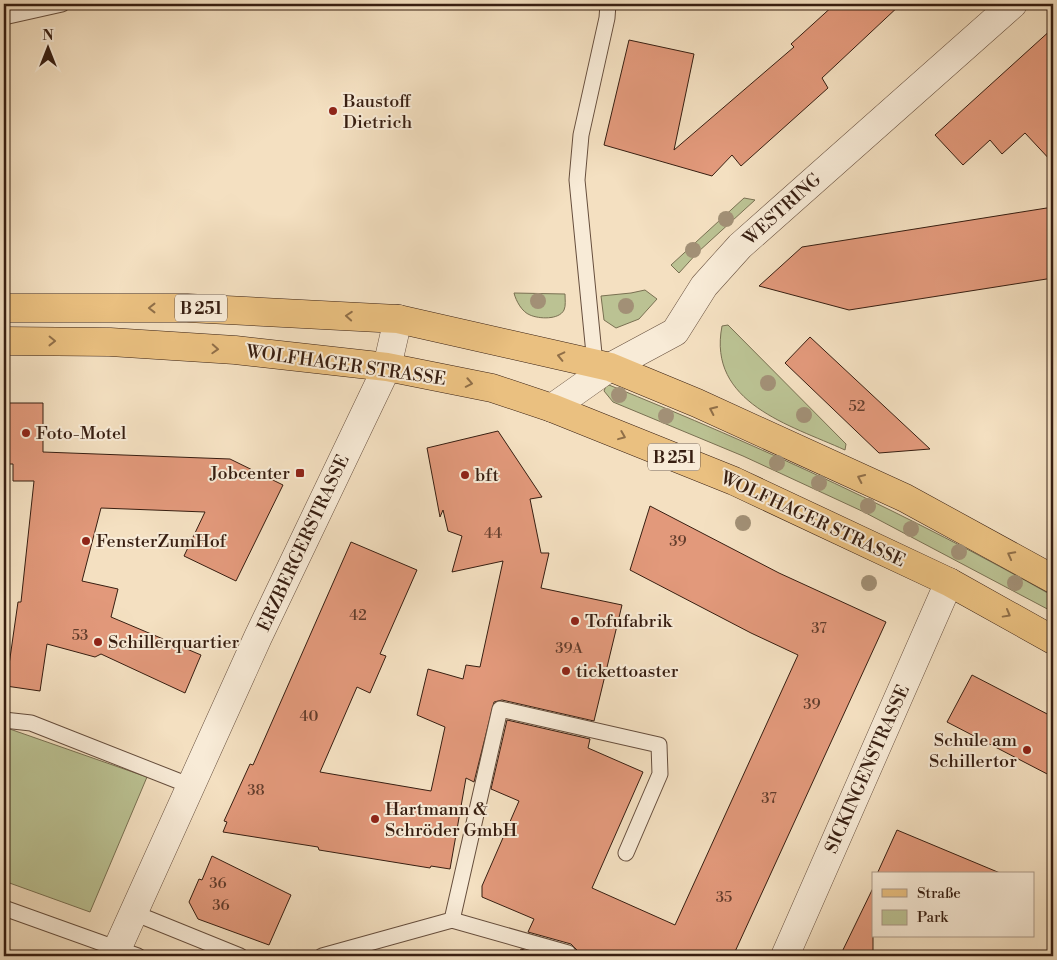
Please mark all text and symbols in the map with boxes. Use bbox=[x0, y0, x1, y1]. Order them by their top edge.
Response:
north arrow bbox=[22, 22, 72, 72]
text: N bbox=[42, 27, 54, 45]
place label: Baustoff Dietrich bbox=[342, 90, 412, 134]
marker: Baustoff Dietrich bbox=[327, 105, 339, 117]
street label: WESTRING bbox=[738, 168, 827, 251]
road number: B 251 bbox=[175, 294, 227, 322]
one-way arrow bbox=[147, 303, 155, 313]
one-way arrow bbox=[345, 310, 353, 321]
one-way arrow bbox=[49, 336, 57, 346]
street label: WOLFHAGER STRASSE bbox=[244, 340, 447, 391]
one-way arrow bbox=[211, 343, 219, 354]
one-way arrow bbox=[556, 351, 565, 362]
one-way arrow bbox=[465, 378, 474, 388]
house number: 52 bbox=[849, 397, 865, 416]
one-way arrow bbox=[710, 406, 719, 416]
place label: Foto-Motel bbox=[36, 422, 127, 445]
marker: Foto-Motel bbox=[20, 427, 32, 439]
one-way arrow bbox=[618, 430, 626, 440]
road number: B 251 bbox=[648, 444, 700, 471]
street label: ERZBERGERSTRASSE bbox=[252, 451, 355, 635]
place label: Jobcenter bbox=[209, 462, 290, 485]
place label: bft bbox=[475, 464, 499, 487]
street label: WOLFHAGER STRASSE bbox=[716, 466, 909, 572]
marker: Jobcenter bbox=[294, 467, 306, 479]
marker: bft bbox=[459, 469, 471, 481]
one-way arrow bbox=[857, 474, 866, 484]
house number: 44 bbox=[484, 524, 502, 543]
place label: FensterZumHof bbox=[96, 530, 228, 553]
house number: 39 bbox=[669, 532, 687, 551]
marker: FensterZumHof bbox=[80, 535, 92, 547]
one-way arrow bbox=[1007, 551, 1016, 561]
house number: 42 bbox=[349, 606, 367, 625]
one-way arrow bbox=[1002, 608, 1011, 618]
place label: Tofufabrik bbox=[585, 610, 674, 633]
marker: Tofufabrik bbox=[569, 615, 581, 627]
house number: 37 bbox=[811, 619, 827, 638]
house number: 53 bbox=[72, 626, 88, 645]
place label: Schillerquartier bbox=[108, 631, 239, 654]
marker: Schillerquartier bbox=[92, 636, 104, 648]
house number: 39A bbox=[555, 639, 584, 658]
place label: tickettoaster bbox=[576, 660, 679, 683]
marker: tickettoaster bbox=[560, 665, 572, 677]
street label: SICKINGENSTRASSE bbox=[820, 681, 915, 857]
house number: 39 bbox=[803, 695, 821, 714]
house number: 40 bbox=[300, 707, 318, 726]
place label: Schule am Schillertor bbox=[929, 729, 1017, 773]
marker: Schule am Schillertor bbox=[1021, 744, 1033, 756]
house number: 38 bbox=[247, 781, 265, 800]
house number: 37 bbox=[761, 789, 777, 808]
place label: Hartmann & Schröder GmbH bbox=[385, 798, 518, 842]
marker: Hartmann & Schröder GmbH bbox=[369, 813, 381, 825]
legend bbox=[872, 872, 1034, 938]
house number: 36 bbox=[209, 874, 227, 893]
text: Straße bbox=[917, 884, 961, 903]
house number: 35 bbox=[716, 888, 732, 907]
house number: 36 bbox=[212, 896, 230, 915]
text: Park bbox=[917, 908, 949, 927]

